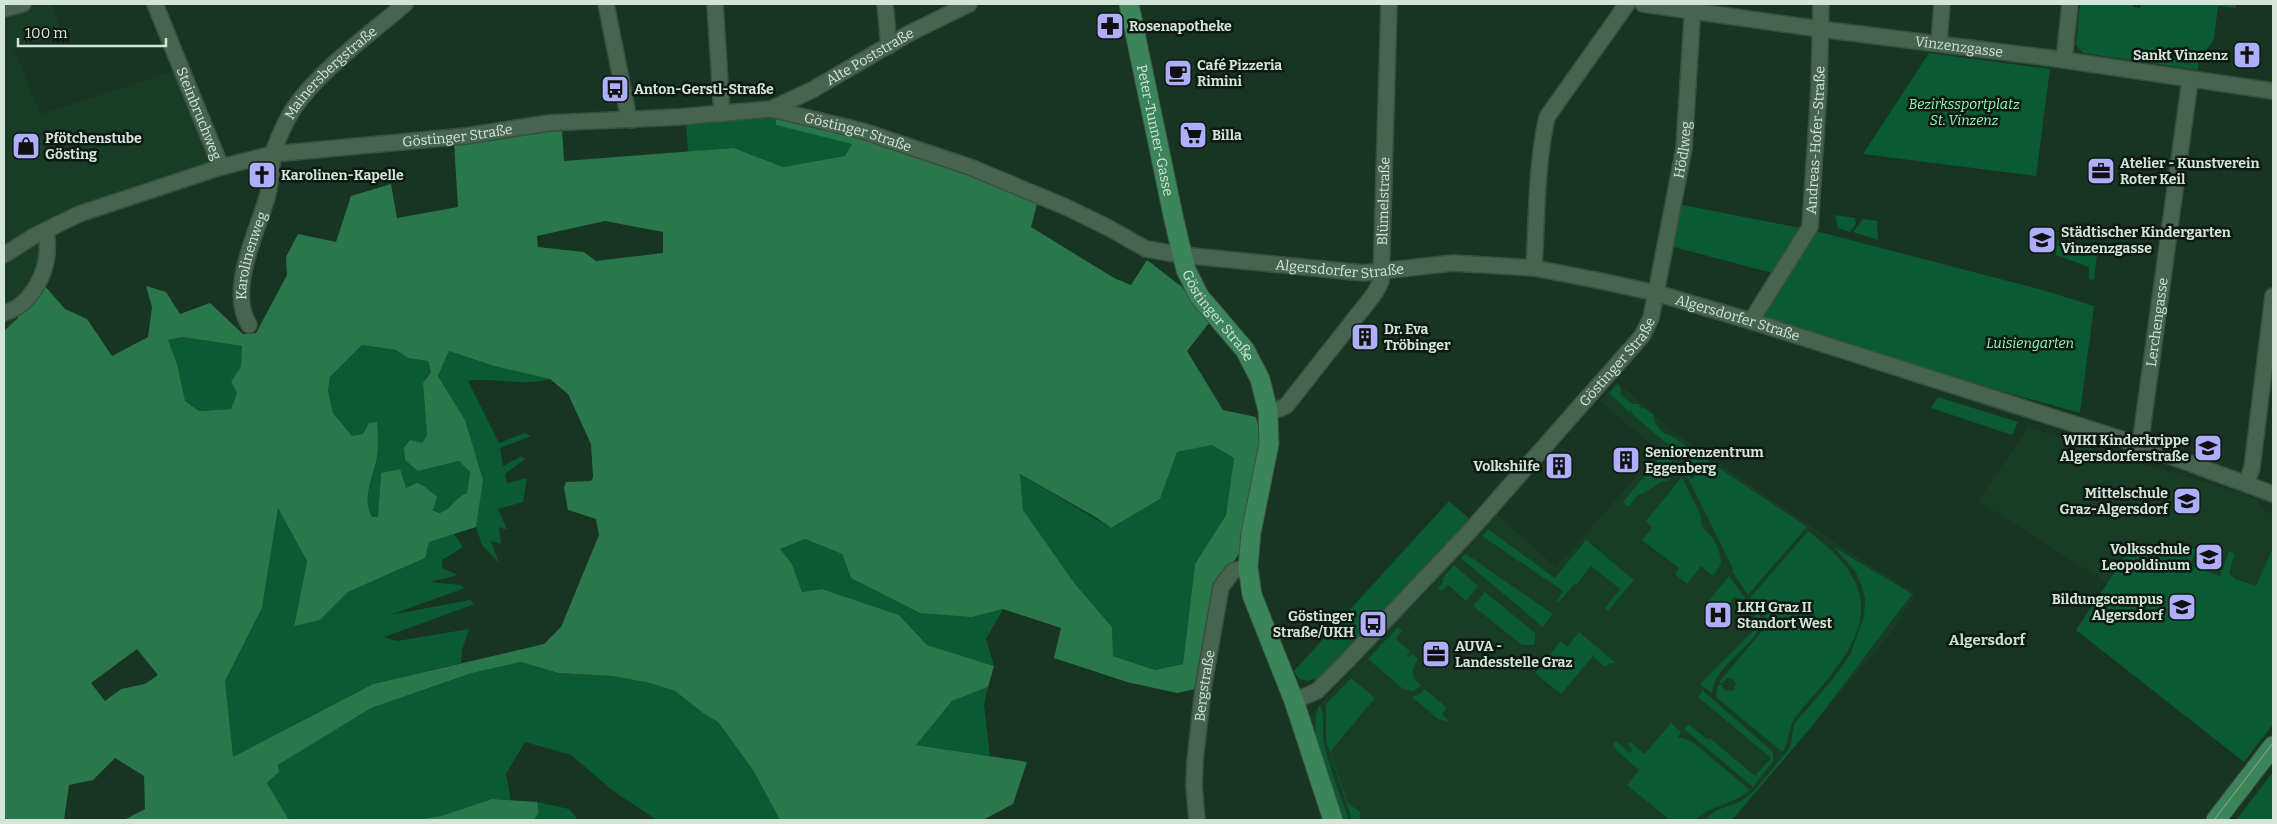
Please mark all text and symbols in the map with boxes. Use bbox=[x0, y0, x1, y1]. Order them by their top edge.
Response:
pharmacy icon: Rosenapotheke bbox=[1095, 11, 1125, 41]
scale bar bbox=[18, 15, 165, 47]
place label: Rosenapotheke bbox=[1129, 18, 1232, 35]
street label: Mainersbergstraße bbox=[281, 23, 380, 122]
text: 100 m bbox=[25, 24, 68, 42]
street label: Alte Poststraße bbox=[823, 25, 917, 89]
street label: Vinzenzgasse bbox=[1914, 33, 2004, 61]
church icon: Sankt Vinzenz bbox=[2232, 40, 2262, 70]
place label: Sankt Vinzenz bbox=[2133, 47, 2228, 64]
place label: Café Pizzeria Rimini bbox=[1197, 57, 1282, 90]
cafe icon: Café Pizzeria Rimini bbox=[1163, 58, 1193, 88]
street label: Peter-Tunner-Gasse bbox=[1133, 63, 1177, 198]
street label: Steinbruchweg bbox=[172, 65, 225, 163]
street label: Andreas-Hofer-Straße bbox=[1803, 66, 1829, 215]
bus stop icon: Anton-Gerstl-Straße bbox=[600, 74, 630, 104]
place label: Anton-Gerstl-Straße bbox=[634, 81, 774, 98]
park label: Bezirkssportplatz St. Vinzenz bbox=[1909, 96, 2020, 129]
street label: Göstinger Straße bbox=[802, 109, 914, 156]
supermarket icon: Billa bbox=[1178, 120, 1208, 150]
street label: Hödlweg bbox=[1670, 120, 1695, 180]
street label: Göstinger Straße bbox=[401, 121, 514, 151]
place label: Billa bbox=[1212, 127, 1242, 144]
place label: Pfötchenstube Gösting bbox=[45, 130, 142, 163]
shop icon: Pfötchenstube Gösting bbox=[11, 131, 41, 161]
place label: Atelier - Kunstverein Roter Keil bbox=[2120, 155, 2259, 188]
office icon: Atelier - Kunstverein Roter Keil bbox=[2086, 156, 2116, 186]
street label: Blümelstraße bbox=[1374, 157, 1394, 246]
church icon: Karolinen-Kapelle bbox=[247, 160, 277, 190]
place label: Karolinen-Kapelle bbox=[281, 167, 404, 184]
street label: Karolinenweg bbox=[233, 209, 271, 300]
place label: Städtischer Kindergarten Vinzenzgasse bbox=[2061, 224, 2231, 257]
school or university icon: Städtischer Kindergarten Vinzenzgasse bbox=[2027, 225, 2057, 255]
street label: Algersdorfer Straße bbox=[1275, 256, 1405, 282]
street label: Göstinger Straße bbox=[1178, 267, 1257, 364]
street label: Lerchengasse bbox=[2143, 277, 2172, 368]
street label: Algersdorfer Straße bbox=[1673, 291, 1802, 345]
street label: Göstinger Straße bbox=[1576, 315, 1659, 410]
place label: Dr. Eva Tröbinger bbox=[1384, 321, 1451, 354]
building icon: Dr. Eva Tröbinger bbox=[1350, 322, 1380, 352]
park label: Luisiengarten bbox=[1986, 335, 2074, 352]
place label: WIKI Kinderkrippe Algersdorferstraße bbox=[2060, 432, 2189, 465]
school or university icon: WIKI Kinderkrippe Algersdorferstraße bbox=[2193, 433, 2223, 463]
place label: Seniorenzentrum Eggenberg bbox=[1645, 444, 1764, 477]
building icon: Seniorenzentrum Eggenberg bbox=[1611, 445, 1641, 475]
building icon: Volkshilfe bbox=[1544, 451, 1574, 481]
place label: Volkshilfe bbox=[1473, 458, 1540, 475]
place label: Mittelschule Graz-Algersdorf bbox=[2060, 485, 2169, 518]
school or university icon: Mittelschule Graz-Algersdorf bbox=[2172, 486, 2202, 516]
place label: Volksschule Leopoldinum bbox=[2101, 541, 2191, 574]
school or university icon: Volksschule Leopoldinum bbox=[2194, 542, 2224, 572]
place label: Bildungscampus Algersdorf bbox=[2052, 591, 2164, 624]
school or university icon: Bildungscampus Algersdorf bbox=[2167, 592, 2197, 622]
place label: LKH Graz II Standort West bbox=[1737, 599, 1833, 632]
hospital icon: LKH Graz II Standort West bbox=[1703, 600, 1733, 630]
place label: Göstinger Straße/UKH bbox=[1273, 608, 1354, 641]
bus stop icon: Göstinger Straße/UKH bbox=[1358, 609, 1388, 639]
district label: Algersdorf bbox=[1949, 631, 2027, 649]
place label: AUVA - Landesstelle Graz bbox=[1455, 638, 1573, 671]
office icon: AUVA - Landesstelle Graz bbox=[1421, 639, 1451, 669]
street label: Bergstraße bbox=[1191, 649, 1219, 722]

